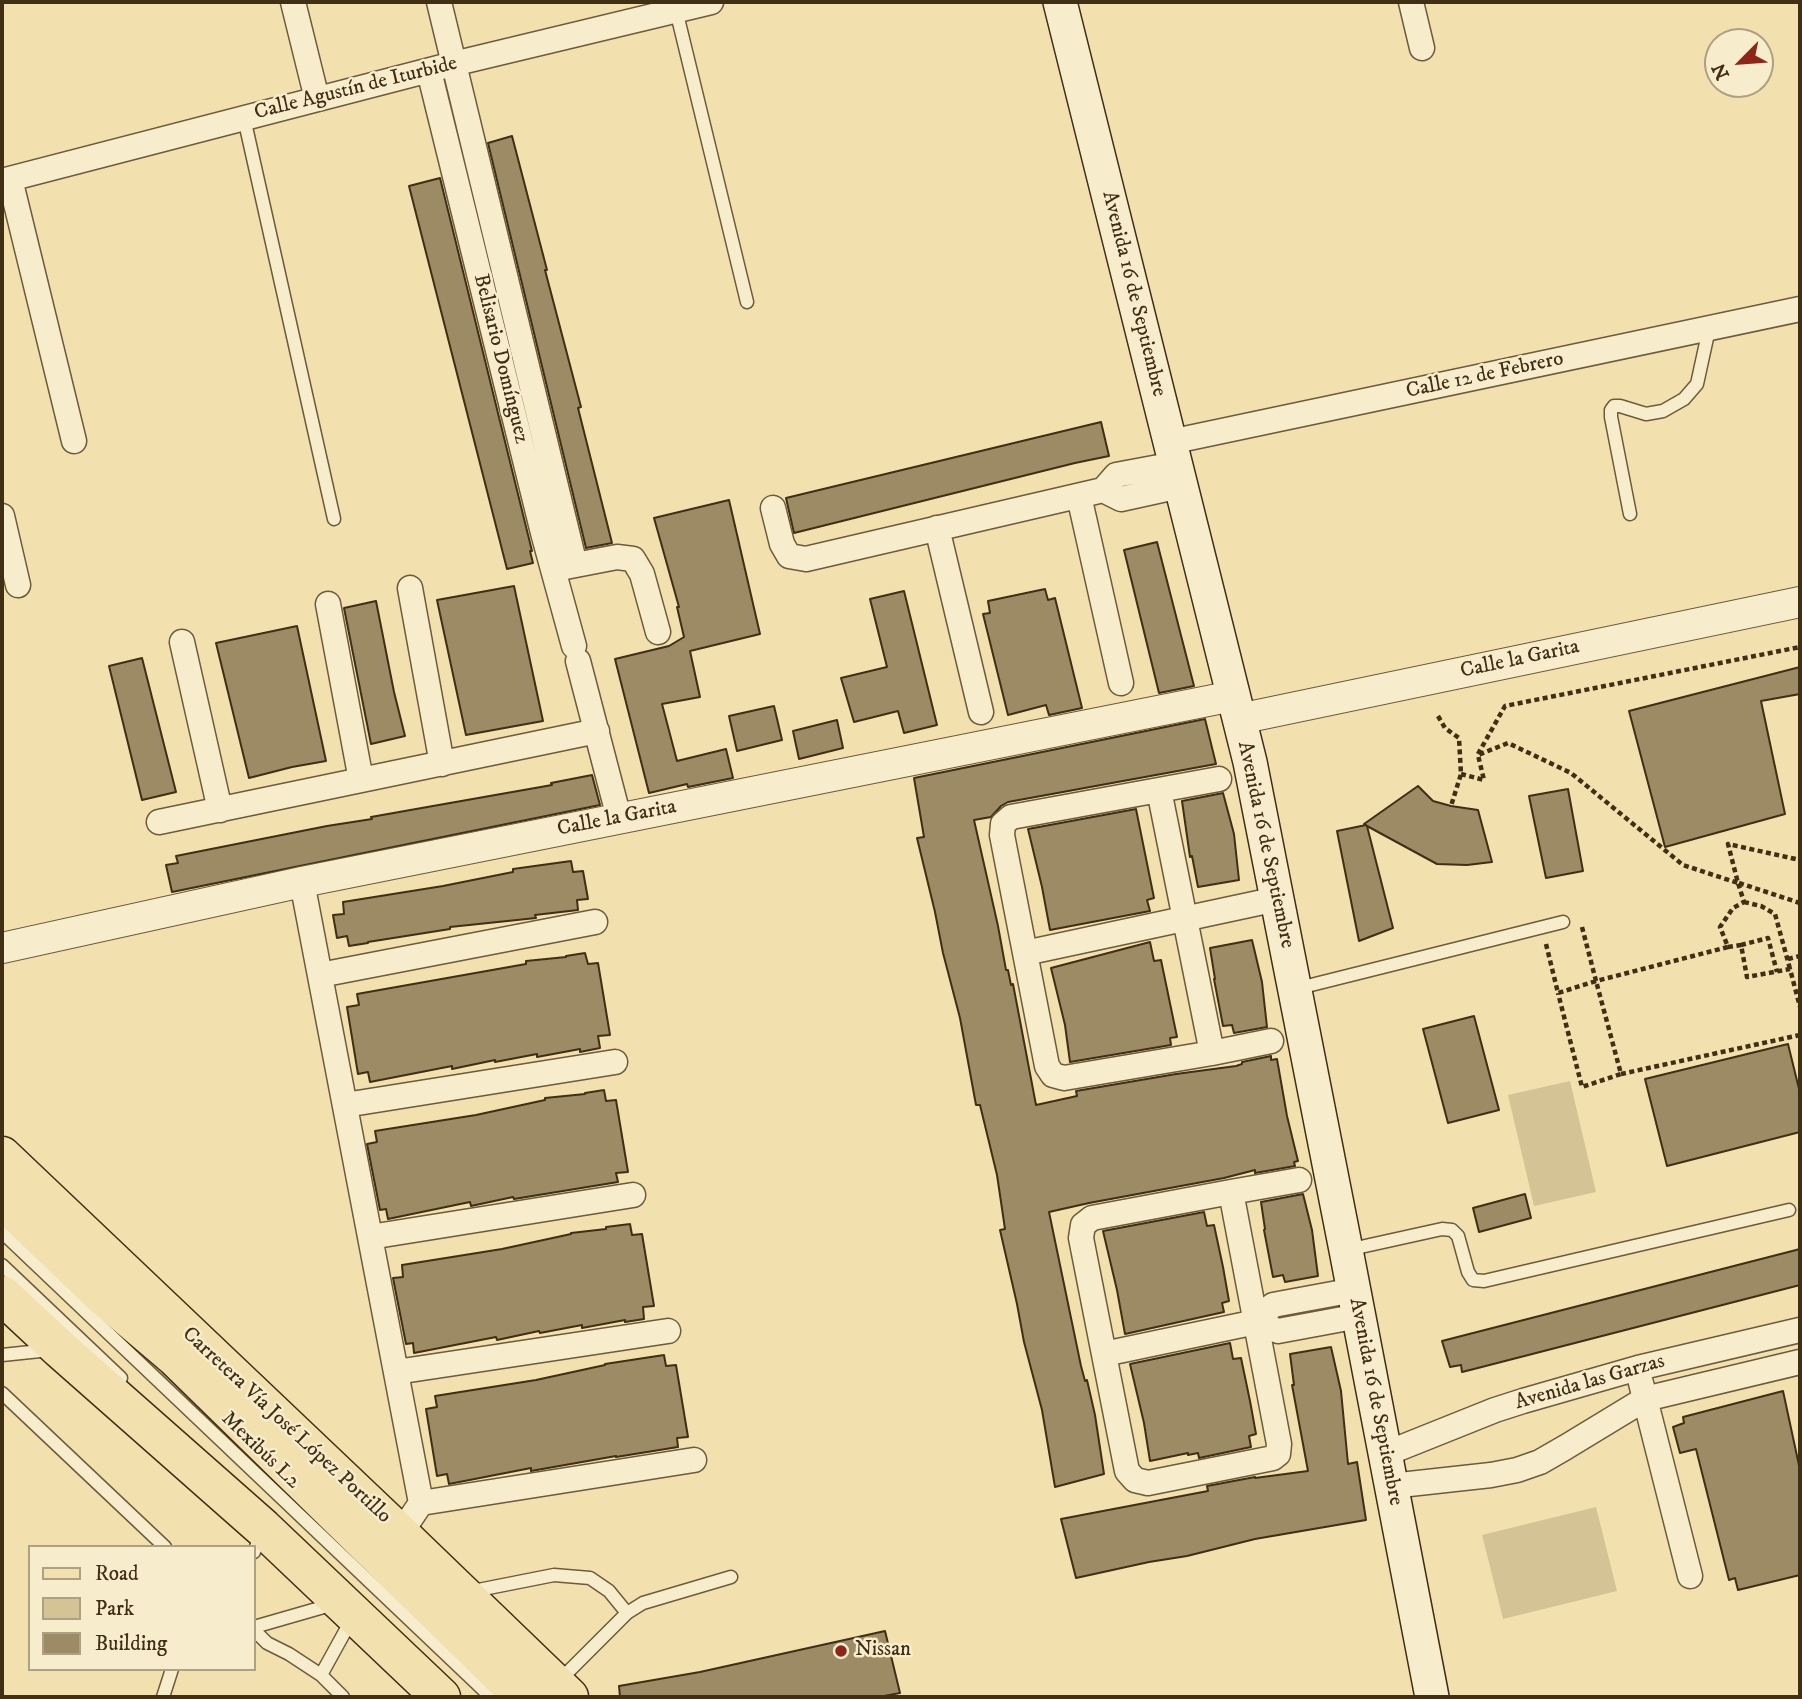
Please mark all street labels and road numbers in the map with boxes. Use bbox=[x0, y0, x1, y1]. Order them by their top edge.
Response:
street label: Calle Agustín de Iturbide bbox=[252, 52, 460, 126]
street label: Avenida 16 de Septiembre bbox=[1095, 189, 1171, 399]
street label: Belisario Domínguez bbox=[467, 272, 533, 446]
street label: Calle 12 de Febrero bbox=[1404, 347, 1566, 405]
street label: Calle la Garita bbox=[1458, 635, 1582, 685]
street label: Avenida 16 de Septiembre bbox=[1231, 739, 1299, 951]
street label: Calle la Garita bbox=[555, 795, 679, 843]
street label: Avenida 16 de Septiembre bbox=[1343, 1296, 1407, 1508]
street label: Carretera Vía José López Portillo bbox=[176, 1322, 396, 1530]
street label: Avenida las Garzas bbox=[1512, 1350, 1668, 1416]
street label: Mexibús L2 bbox=[215, 1407, 305, 1495]

